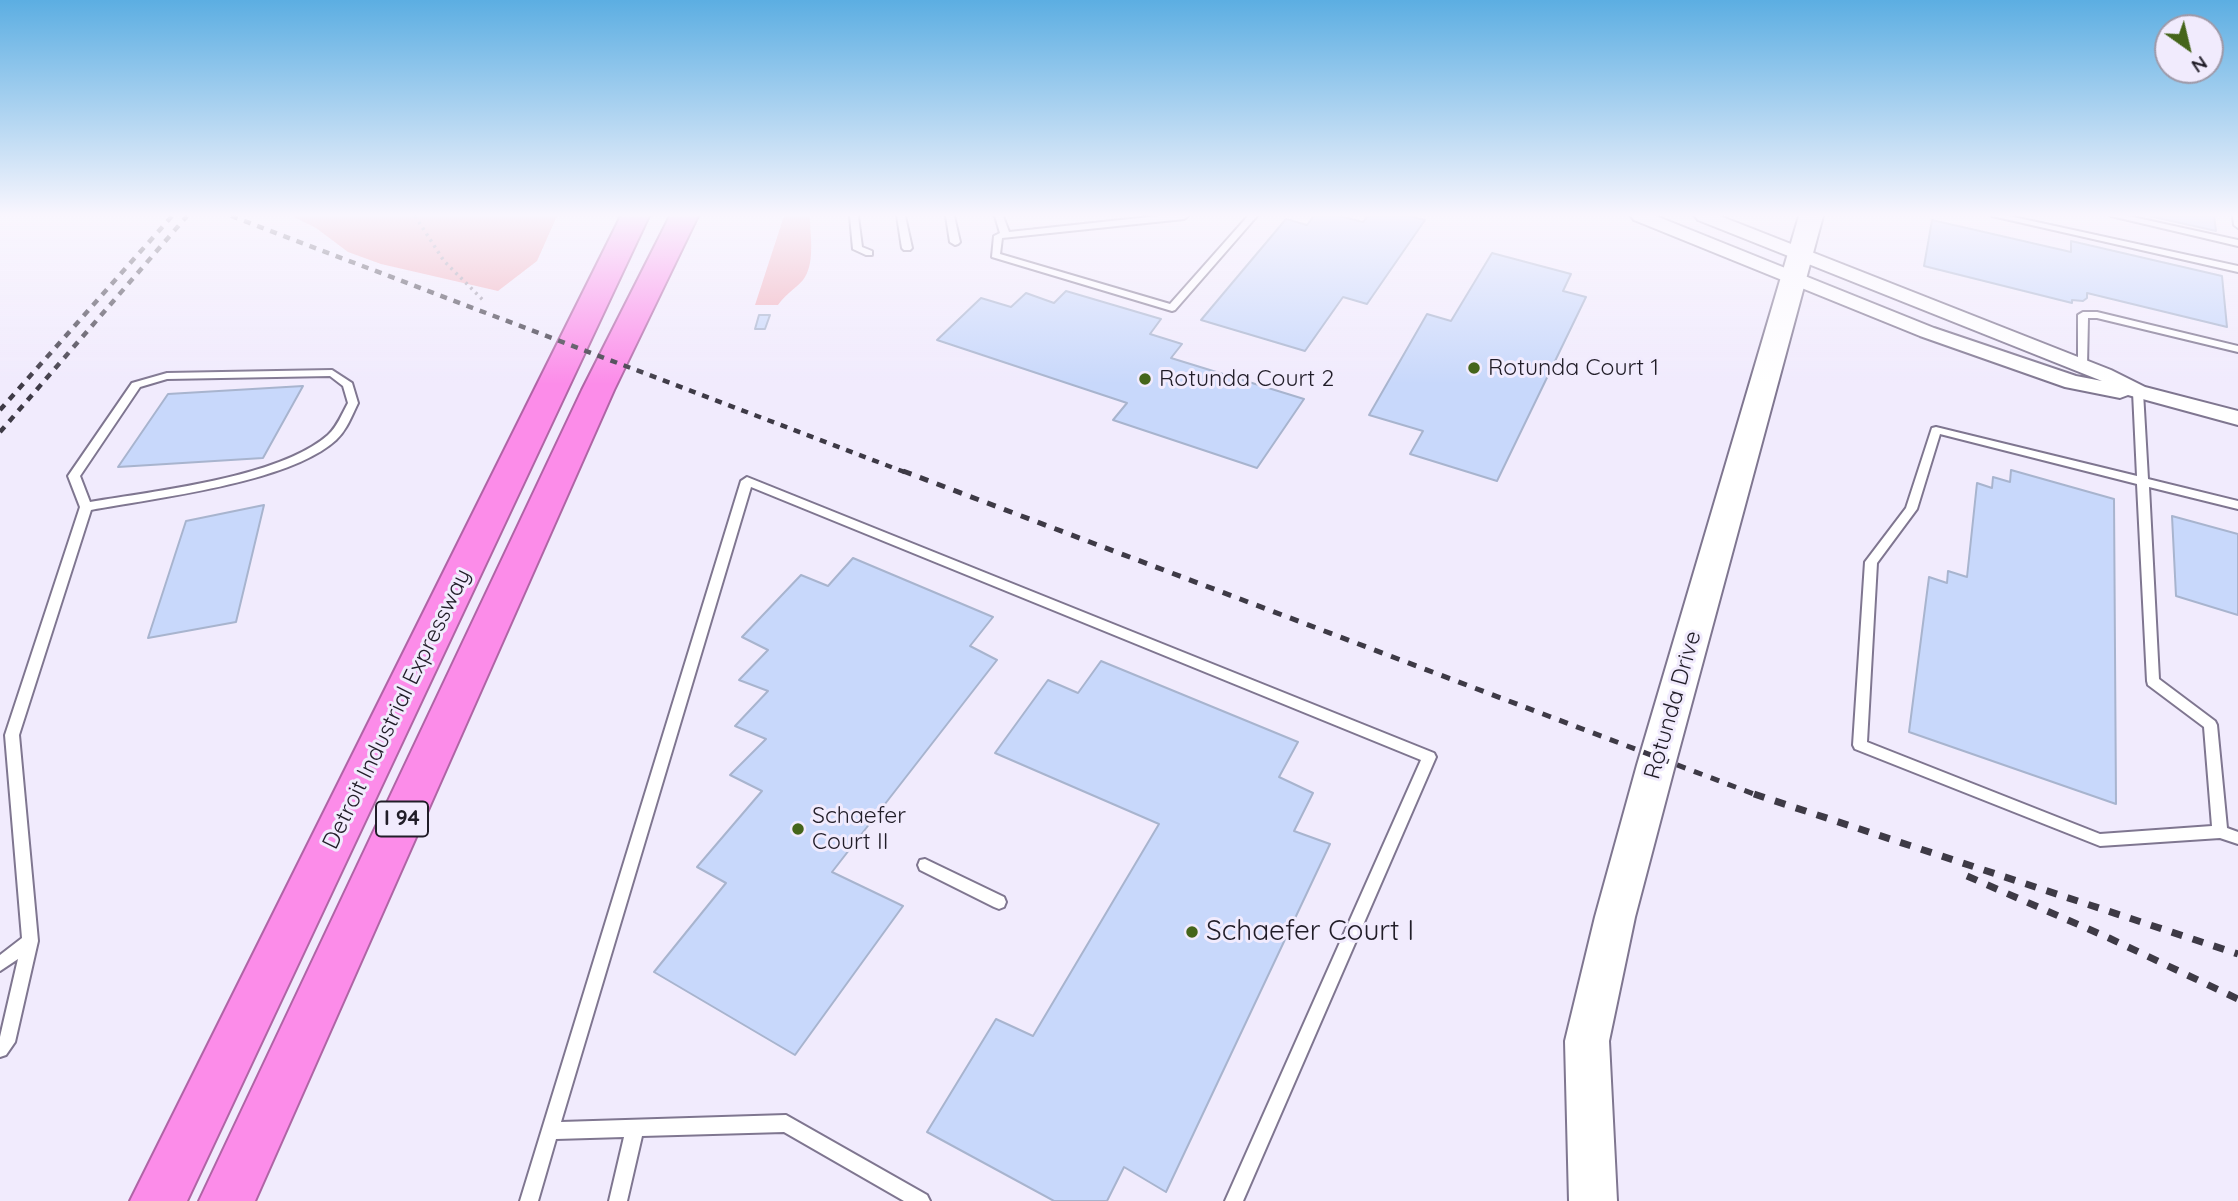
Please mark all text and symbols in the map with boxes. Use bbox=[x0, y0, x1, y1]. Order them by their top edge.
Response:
north arrow bbox=[2154, 14, 2224, 84]
text: N bbox=[2187, 51, 2212, 79]
place label: Rotunda Court 1 bbox=[1488, 354, 1659, 382]
marker: Rotunda Court 1 bbox=[1466, 360, 1482, 376]
place label: Rotunda Court 2 bbox=[1159, 365, 1334, 393]
marker: Rotunda Court 2 bbox=[1137, 371, 1153, 387]
street label: Detroit Industrial Expressway bbox=[317, 564, 477, 854]
street label: Rotunda Drive bbox=[1639, 628, 1707, 782]
road number: I 94 bbox=[376, 802, 428, 836]
place label: Schaefer Court II bbox=[812, 802, 906, 856]
marker: Schaefer Court II bbox=[790, 821, 806, 837]
place label: Schaefer Court I bbox=[1206, 915, 1414, 949]
marker: Schaefer Court I bbox=[1184, 924, 1200, 940]

